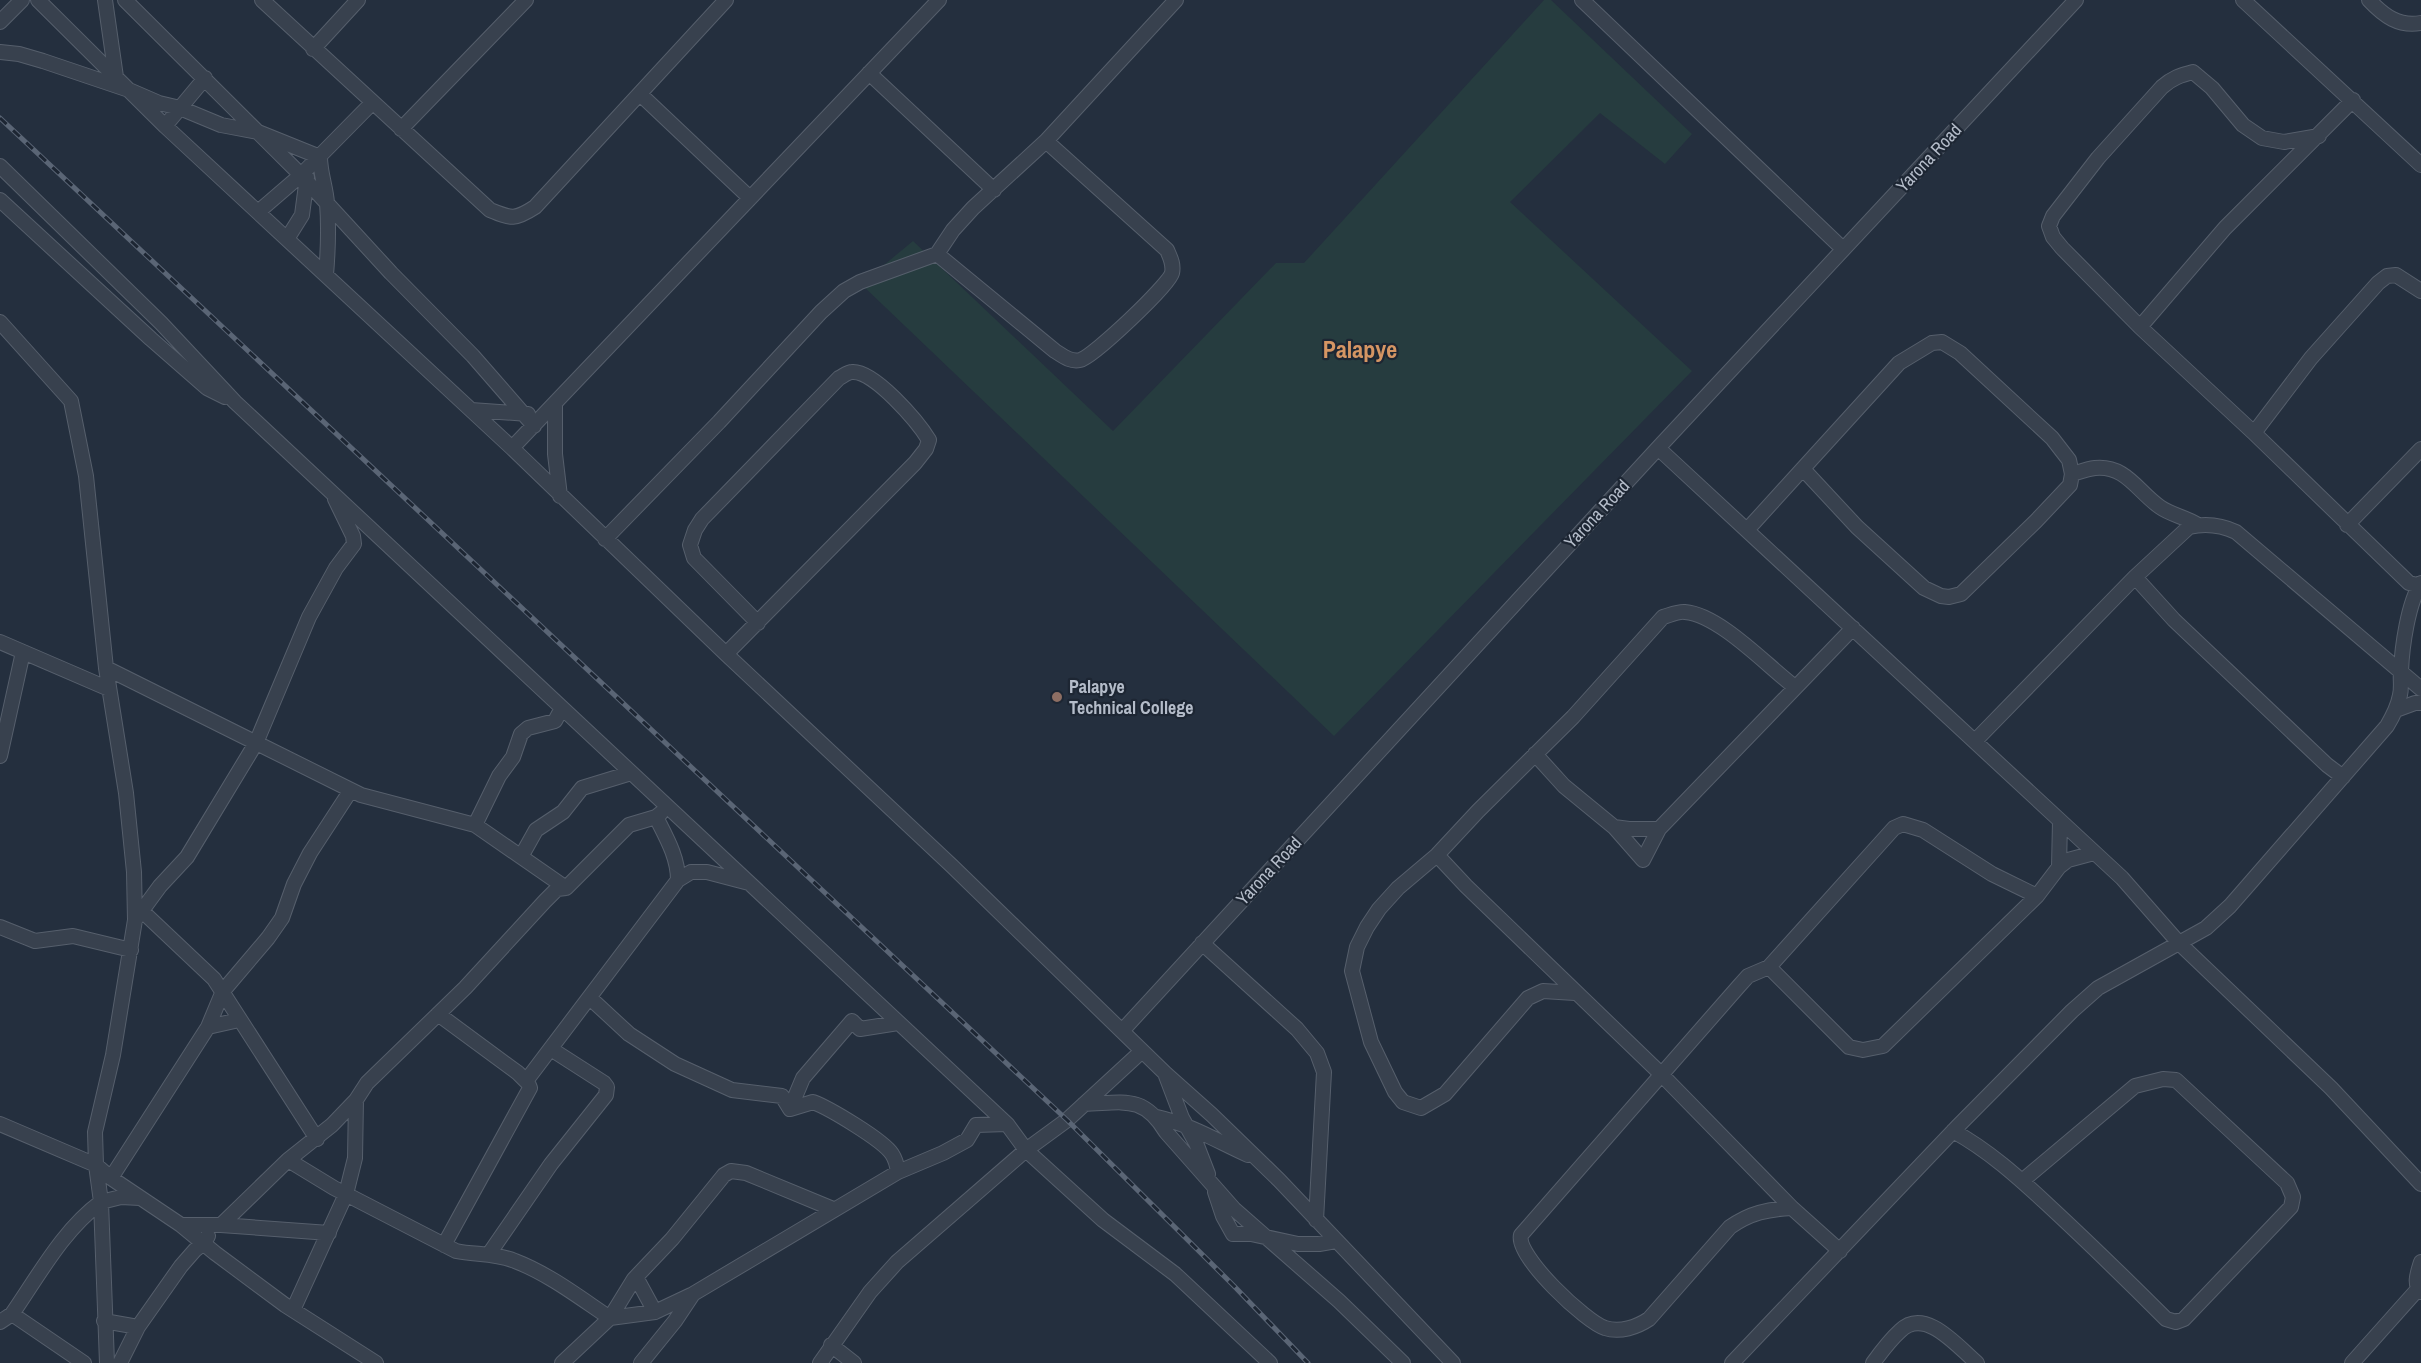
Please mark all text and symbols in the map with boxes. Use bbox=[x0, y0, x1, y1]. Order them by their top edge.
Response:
street label: Yarona Road bbox=[1890, 118, 1967, 198]
district label: Palapye bbox=[1323, 333, 1397, 365]
street label: Yarona Road bbox=[1558, 474, 1635, 554]
place label: Palapye Technical College bbox=[1069, 674, 1193, 720]
marker: Palapye Technical College bbox=[1050, 690, 1064, 704]
street label: Yarona Road bbox=[1230, 831, 1307, 911]

